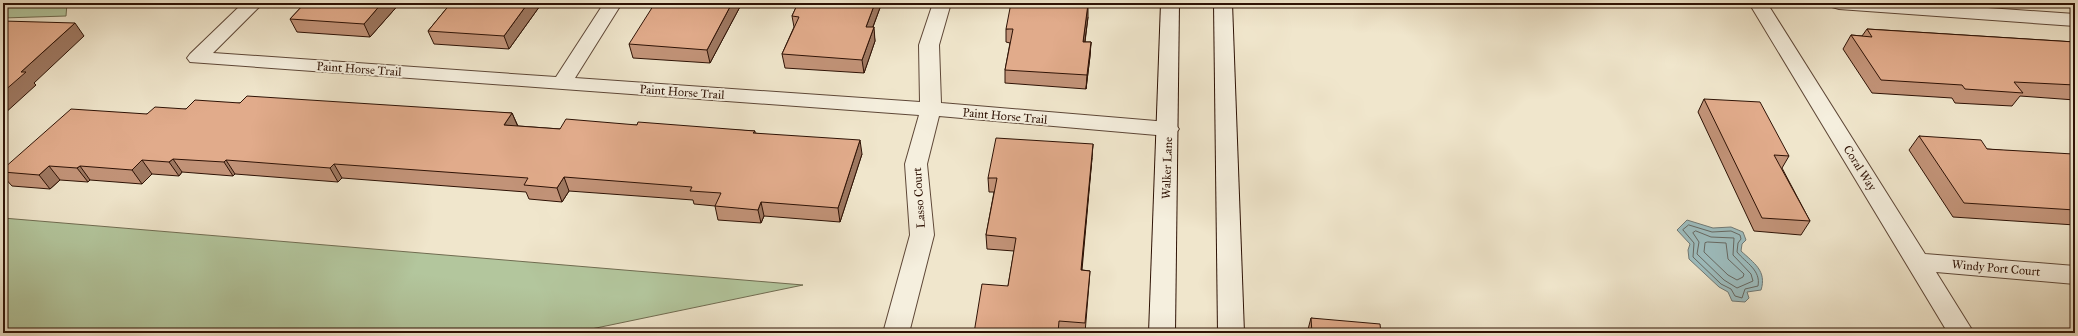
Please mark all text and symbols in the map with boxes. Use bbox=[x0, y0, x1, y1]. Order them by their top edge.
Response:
street label: Paint Horse Trail bbox=[316, 59, 403, 79]
street label: Paint Horse Trail bbox=[639, 82, 726, 102]
street label: Paint Horse Trail bbox=[962, 105, 1049, 127]
street label: Walker Lane bbox=[1159, 137, 1175, 199]
street label: Coral Way bbox=[1841, 143, 1880, 194]
street label: Lasso Court bbox=[910, 166, 928, 229]
street label: Windy Port Court bbox=[1951, 257, 2042, 279]

